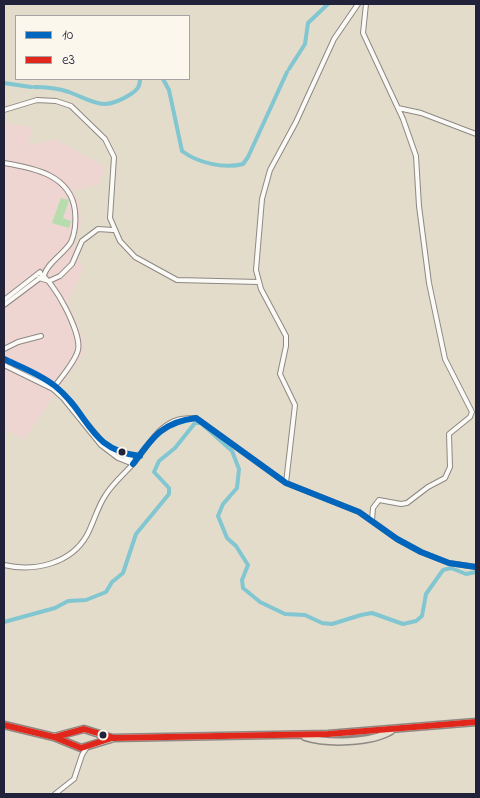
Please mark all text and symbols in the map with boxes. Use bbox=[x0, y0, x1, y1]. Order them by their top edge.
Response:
legend bbox=[15, 15, 190, 80]
text: 10 bbox=[62, 24, 73, 46]
text: e3 bbox=[62, 49, 75, 71]
unlabelled marker bbox=[117, 447, 127, 457]
unlabelled marker bbox=[98, 730, 108, 740]

